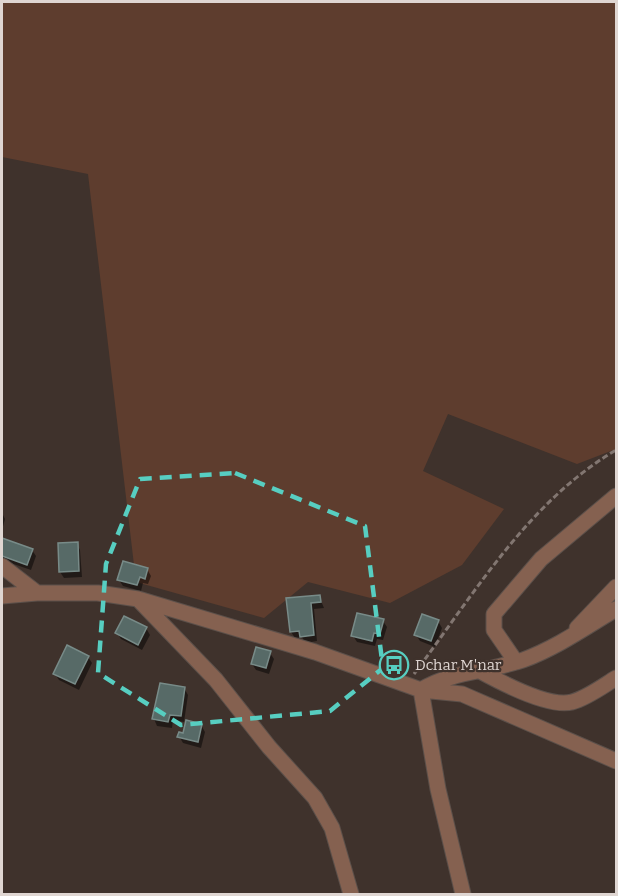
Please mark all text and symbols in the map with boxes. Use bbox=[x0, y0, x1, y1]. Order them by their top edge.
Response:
bus stop icon: Dchar M'nar bbox=[378, 649, 410, 681]
place label: Dchar M'nar bbox=[415, 656, 502, 674]

